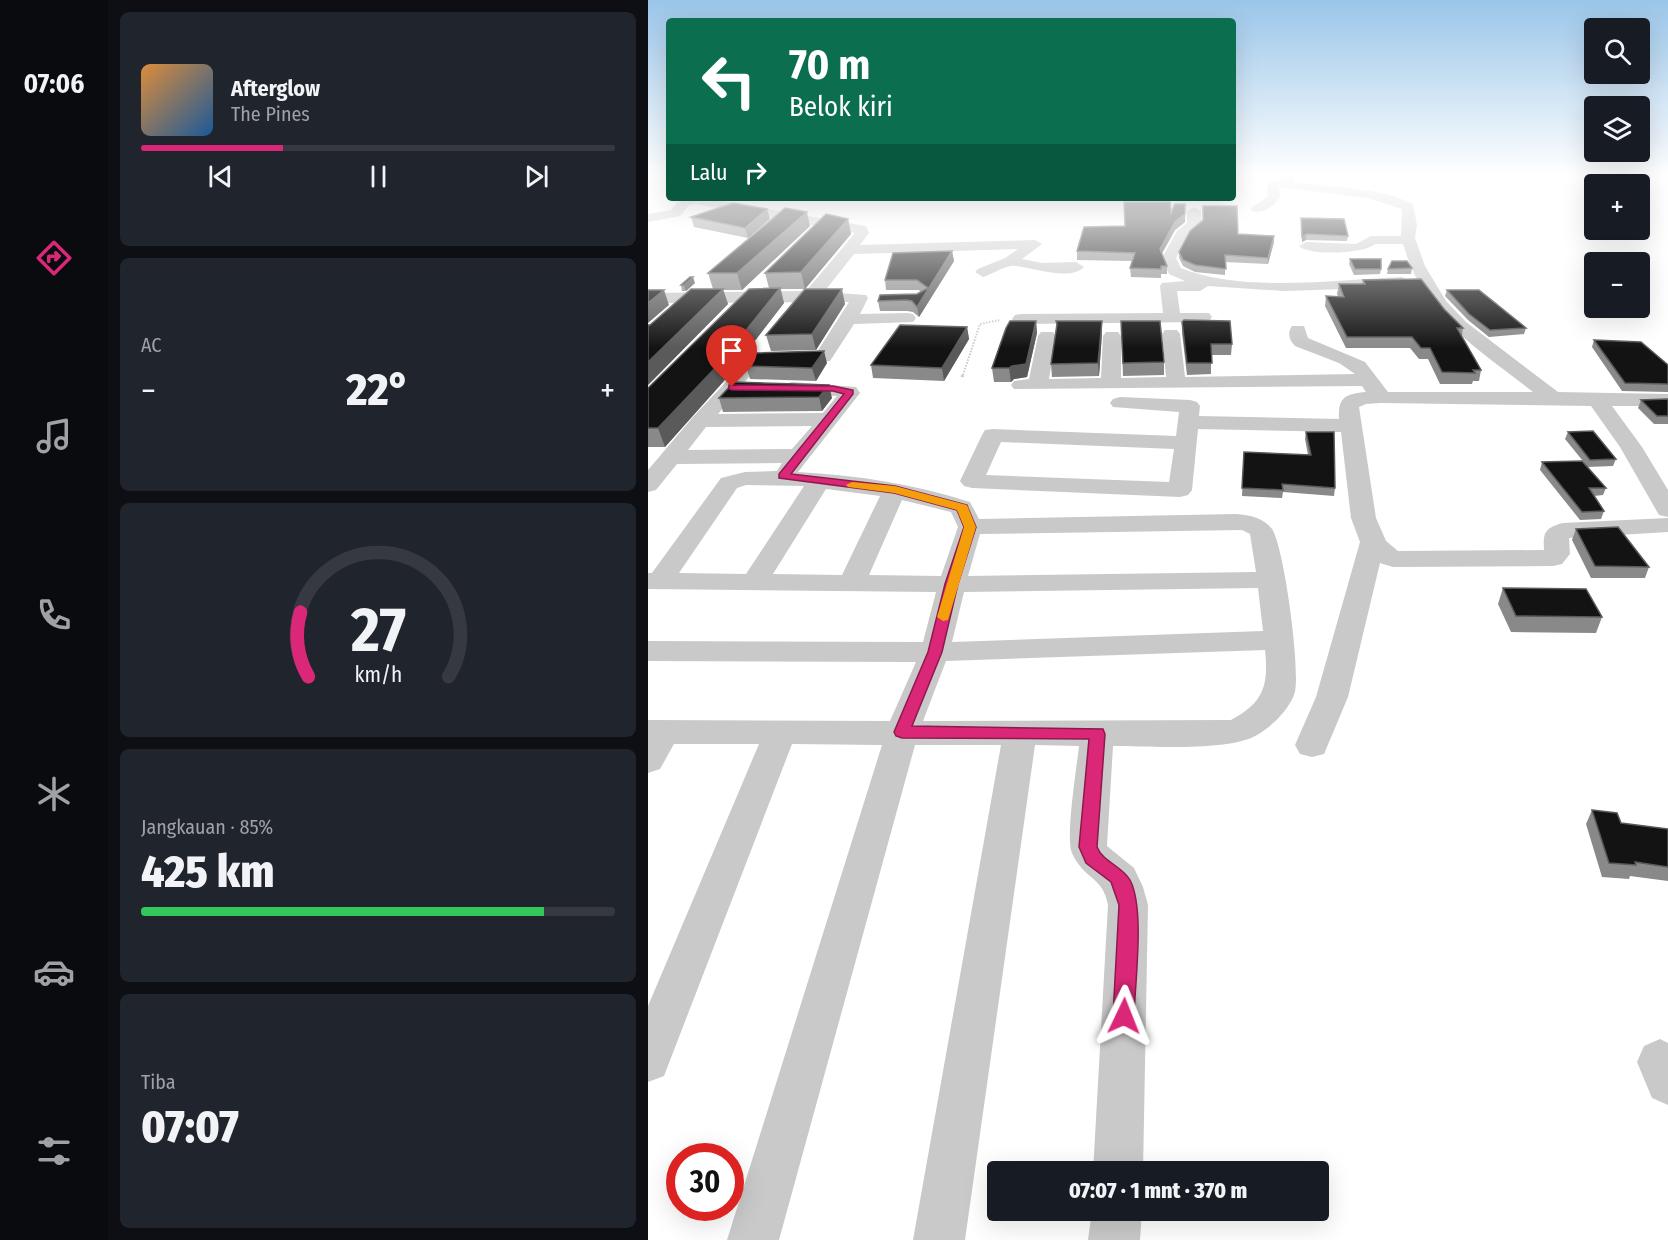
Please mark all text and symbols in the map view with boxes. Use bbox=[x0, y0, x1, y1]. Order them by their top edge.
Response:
map controls bbox=[1584, 18, 1650, 318]
button: search bbox=[1584, 18, 1650, 84]
text: 70 m bbox=[789, 40, 870, 90]
icon: left bbox=[690, 42, 768, 120]
text: 07:06 bbox=[24, 68, 84, 100]
text: Afterglow bbox=[231, 75, 320, 102]
text: Belok kiri bbox=[789, 91, 893, 123]
button: layers bbox=[1584, 96, 1650, 162]
text: The Pines bbox=[231, 102, 310, 126]
icon: right bbox=[739, 156, 772, 189]
text: Lalu bbox=[690, 159, 727, 186]
icon: previous bbox=[204, 160, 237, 193]
icon: pause bbox=[362, 160, 395, 193]
icon: next bbox=[520, 160, 553, 193]
button: + bbox=[1584, 174, 1650, 240]
icon: directions bbox=[33, 237, 75, 279]
button: − bbox=[1584, 252, 1650, 318]
pin bbox=[706, 325, 757, 387]
text: AC bbox=[141, 333, 161, 357]
icon: arrive bbox=[715, 334, 748, 367]
text: 22° bbox=[346, 363, 410, 417]
text: − bbox=[141, 371, 156, 411]
text: + bbox=[600, 371, 615, 411]
icon: music bbox=[33, 415, 75, 457]
text: 27 bbox=[349, 593, 406, 668]
icon: phone bbox=[33, 594, 75, 636]
text: km/h bbox=[354, 662, 402, 688]
icon: climate bbox=[33, 773, 75, 815]
text: Jangkauan · 85% bbox=[141, 815, 273, 839]
text: 425 km bbox=[141, 845, 275, 899]
icon: car bbox=[33, 951, 75, 993]
position arrow bbox=[1092, 984, 1156, 1048]
text: Tiba bbox=[141, 1070, 176, 1094]
text: 07:07 bbox=[141, 1100, 239, 1154]
icon: filters bbox=[33, 1130, 75, 1172]
speed limit sign: 30 bbox=[666, 1143, 744, 1221]
text: 07:07 · 1 mnt · 370 m bbox=[1069, 1177, 1247, 1204]

